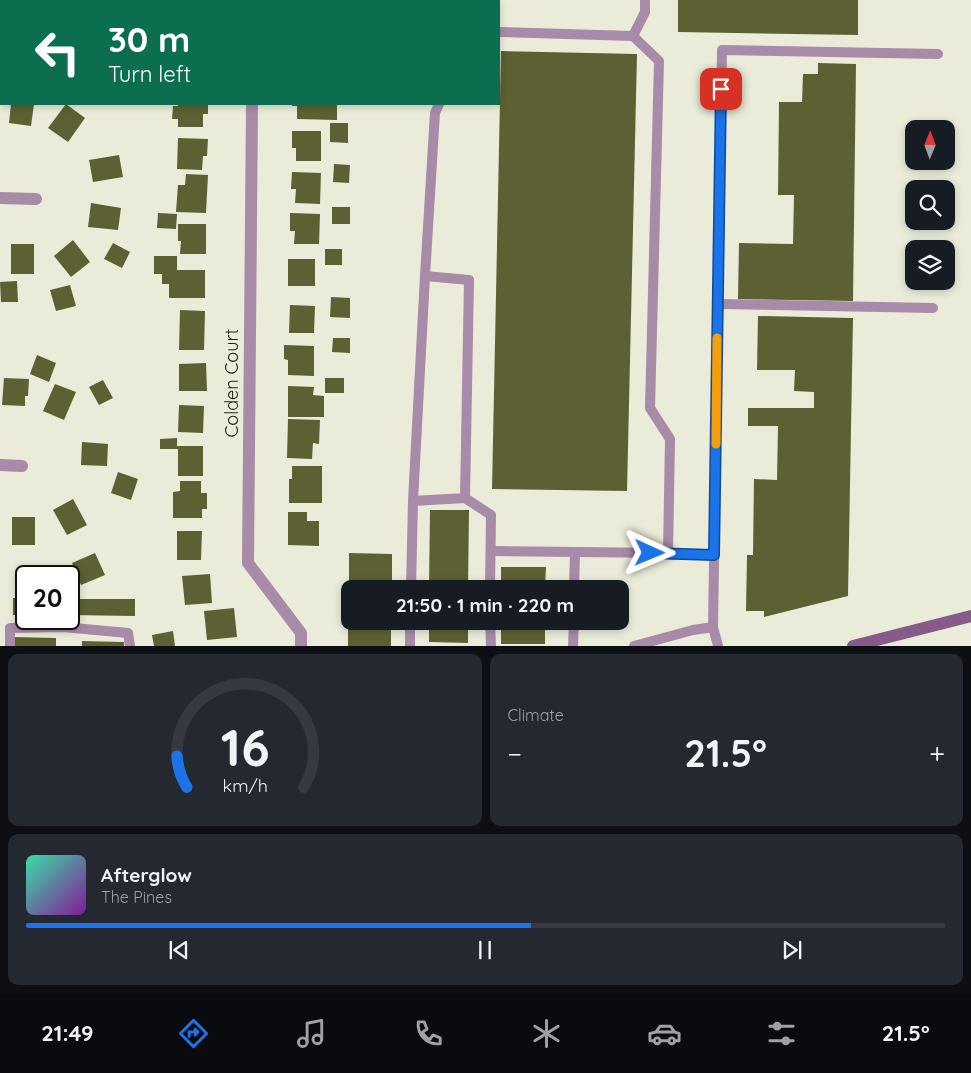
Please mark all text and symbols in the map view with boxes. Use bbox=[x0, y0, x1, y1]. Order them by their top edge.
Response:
text: 30 m bbox=[108, 17, 190, 61]
icon: left bbox=[25, 20, 90, 85]
text: Turn left bbox=[108, 60, 191, 88]
pin bbox=[700, 68, 742, 110]
icon: arrive bbox=[707, 75, 735, 103]
north arrow bbox=[905, 120, 955, 170]
map controls bbox=[905, 120, 955, 290]
button: search bbox=[905, 180, 955, 230]
button: layers bbox=[905, 240, 955, 290]
street label: Colden Court bbox=[220, 329, 243, 437]
position arrow bbox=[623, 526, 675, 578]
speed limit sign: 20 bbox=[15, 565, 80, 630]
text: 21:50 · 1 min · 220 m bbox=[396, 593, 574, 617]
text: Climate bbox=[508, 705, 564, 725]
text: 16 bbox=[220, 714, 269, 779]
text: 21.5° bbox=[684, 729, 767, 777]
text: − bbox=[508, 736, 522, 771]
text: + bbox=[929, 736, 945, 771]
text: km/h bbox=[222, 774, 267, 796]
text: Afterglow bbox=[101, 863, 192, 887]
text: The Pines bbox=[101, 887, 172, 907]
icon: previous bbox=[165, 936, 193, 964]
icon: pause bbox=[471, 936, 499, 964]
icon: next bbox=[778, 936, 806, 964]
icon: directions bbox=[176, 1016, 211, 1051]
icon: music bbox=[294, 1016, 329, 1051]
icon: phone bbox=[411, 1016, 446, 1051]
icon: climate bbox=[529, 1016, 564, 1051]
icon: car bbox=[647, 1016, 682, 1051]
icon: filters bbox=[764, 1016, 799, 1051]
text: 21:49 bbox=[41, 1019, 93, 1047]
text: 21.5° bbox=[882, 1019, 930, 1047]

